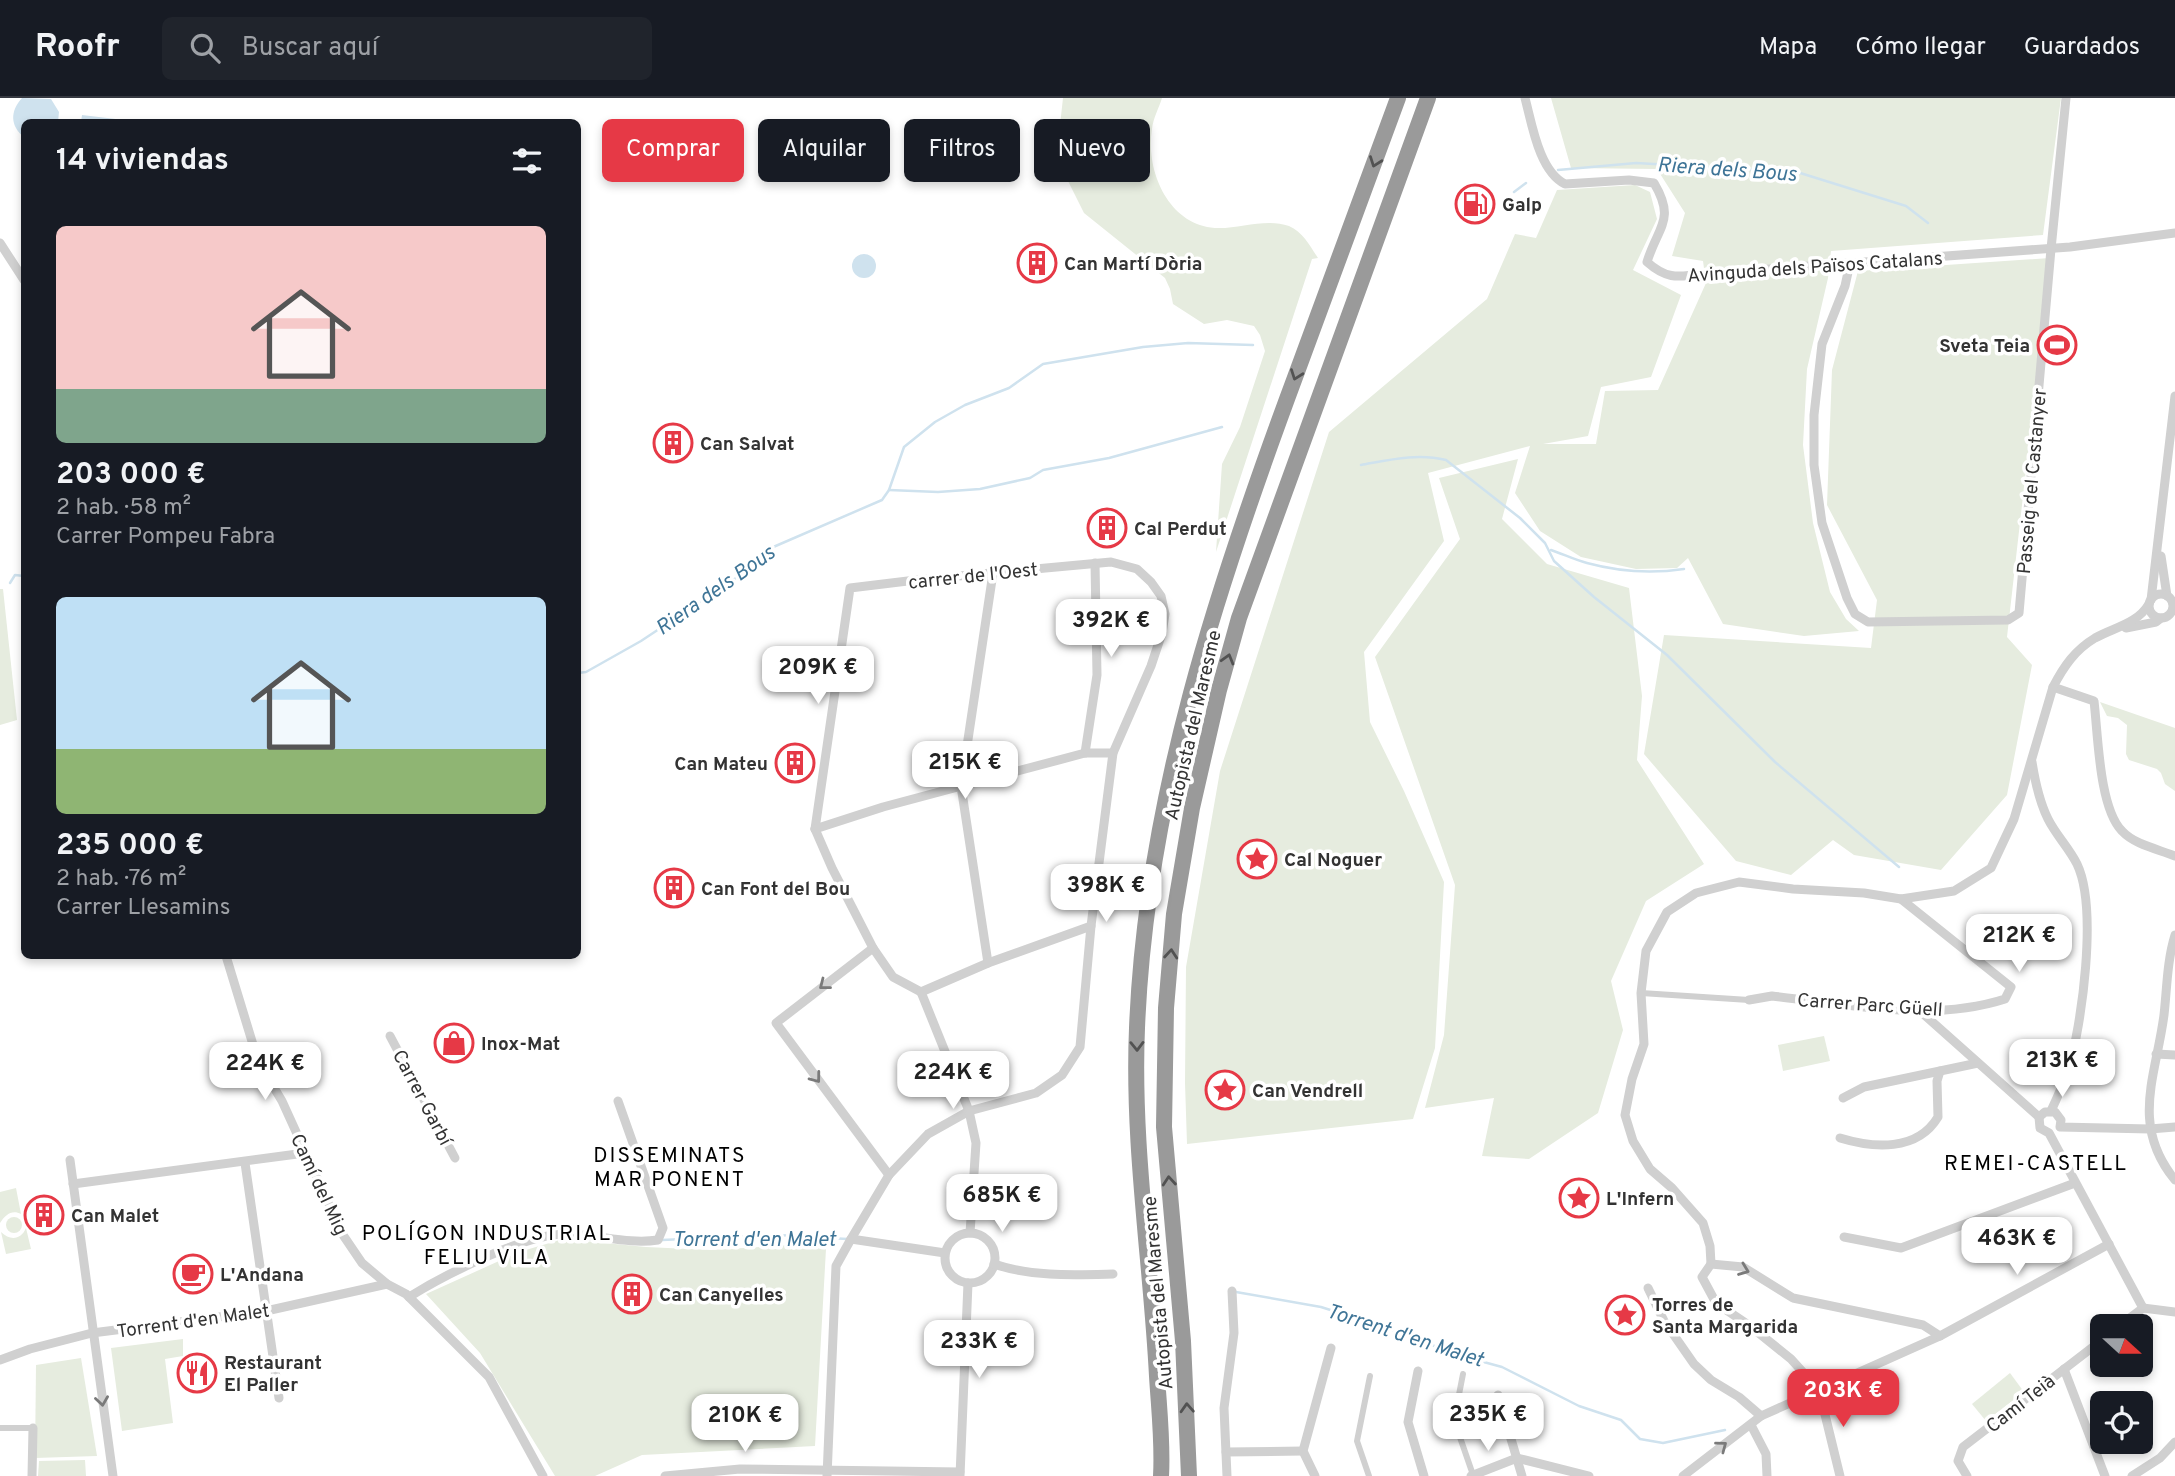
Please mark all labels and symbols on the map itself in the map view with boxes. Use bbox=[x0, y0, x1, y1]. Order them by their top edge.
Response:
water label: Riera dels Bous bbox=[1656, 152, 1798, 189]
one-way arrow bbox=[1369, 155, 1383, 167]
fuel station icon: Galp bbox=[1454, 183, 1496, 225]
place label: Galp bbox=[1502, 194, 1542, 218]
building icon: Can Martí Dòria bbox=[1016, 242, 1058, 284]
street label: Avinguda dels Països Catalans bbox=[1687, 247, 1944, 289]
place label: Can Martí Dòria bbox=[1064, 253, 1202, 277]
sports icon: Sveta Teia bbox=[2036, 324, 2078, 366]
place label: Sveta Teia bbox=[1939, 335, 2030, 359]
one-way arrow bbox=[1290, 369, 1304, 381]
street label: Passeig del Castanyer bbox=[2013, 387, 2053, 575]
building icon: Can Salvat bbox=[652, 422, 694, 464]
place label: Can Salvat bbox=[700, 433, 795, 457]
building icon: Cal Perdut bbox=[1086, 507, 1128, 549]
place label: Cal Perdut bbox=[1134, 518, 1227, 542]
water label: Riera dels Bous bbox=[651, 540, 781, 642]
street label: carrer de l'Oest bbox=[907, 558, 1039, 596]
pin: 392K € bbox=[1054, 600, 1168, 659]
street label: Autopista del Maresme bbox=[1160, 628, 1228, 823]
pin: 209K € bbox=[761, 646, 875, 706]
one-way arrow bbox=[1220, 653, 1234, 665]
building icon: Can Mateu bbox=[774, 742, 816, 784]
pin: 215K € bbox=[908, 742, 1022, 801]
place label: Can Mateu bbox=[674, 753, 768, 777]
place icon: Cal Noguer bbox=[1236, 838, 1278, 880]
place label: Cal Noguer bbox=[1284, 849, 1382, 873]
pin: 398K € bbox=[1049, 864, 1163, 924]
building icon: Can Font del Bou bbox=[653, 867, 695, 909]
place label: Can Font del Bou bbox=[701, 878, 850, 902]
pin: 212K € bbox=[1962, 914, 2076, 974]
one-way arrow bbox=[1163, 948, 1178, 959]
one-way arrow bbox=[820, 977, 832, 990]
street label: Carrer Parc Güell bbox=[1796, 989, 1943, 1023]
shop icon: Inox-Mat bbox=[433, 1022, 475, 1064]
place label: Inox-Mat bbox=[481, 1033, 560, 1057]
pin: 213K € bbox=[2005, 1040, 2119, 1099]
pin: 224K € bbox=[208, 1042, 322, 1102]
one-way arrow bbox=[1129, 1042, 1145, 1052]
street label: Carrer Garbí bbox=[386, 1046, 458, 1152]
pin: 224K € bbox=[896, 1052, 1010, 1111]
place icon: Can Vendrell bbox=[1204, 1069, 1246, 1111]
one-way arrow bbox=[808, 1070, 820, 1083]
place label: Can Vendrell bbox=[1252, 1080, 1363, 1104]
street label: Camí del Mig bbox=[284, 1130, 352, 1239]
district label: DISSEMINATS MAR PONENT bbox=[593, 1143, 747, 1194]
district label: REMEI-CASTELL bbox=[1944, 1151, 2128, 1178]
pin: 685K € bbox=[945, 1174, 1059, 1234]
one-way arrow bbox=[1162, 1175, 1177, 1186]
place icon: L'Infern bbox=[1558, 1177, 1600, 1219]
place label: L'Infern bbox=[1606, 1188, 1674, 1212]
building icon: Can Malet bbox=[23, 1194, 65, 1236]
street label: Autopista del Maresme bbox=[1139, 1195, 1179, 1391]
place label: Can Malet bbox=[71, 1205, 159, 1229]
pin: 463K € bbox=[1960, 1218, 2074, 1277]
district label: POLÍGON INDUSTRIAL FELIU VILA bbox=[362, 1220, 612, 1272]
water label: Torrent d'en Malet bbox=[672, 1227, 837, 1254]
cafe icon: L'Andana bbox=[172, 1253, 214, 1295]
one-way arrow bbox=[1738, 1262, 1750, 1276]
place label: L'Andana bbox=[220, 1264, 304, 1288]
building icon: Can Canyelles bbox=[611, 1273, 653, 1315]
place label: Can Canyelles bbox=[659, 1284, 784, 1308]
place icon: Torres de Santa Margarida bbox=[1604, 1294, 1646, 1336]
place label: Torres de Santa Margarida bbox=[1652, 1294, 1798, 1340]
water label: Torrent d'en Malet bbox=[1323, 1298, 1488, 1375]
street label: Torrent d'en Malet bbox=[115, 1299, 271, 1345]
north arrow bbox=[2090, 1314, 2152, 1377]
pin: 233K € bbox=[922, 1320, 1036, 1380]
restaurant icon: Restaurant El Paller bbox=[176, 1352, 218, 1394]
place label: Restaurant El Paller bbox=[224, 1352, 322, 1398]
pin: 203K € bbox=[1786, 1370, 1900, 1429]
street label: Camí Teià bbox=[1982, 1370, 2061, 1439]
pin: 210K € bbox=[688, 1394, 802, 1454]
pin: 235K € bbox=[1431, 1394, 1545, 1453]
one-way arrow bbox=[95, 1395, 110, 1407]
one-way arrow bbox=[1179, 1402, 1194, 1413]
one-way arrow bbox=[1715, 1442, 1727, 1455]

